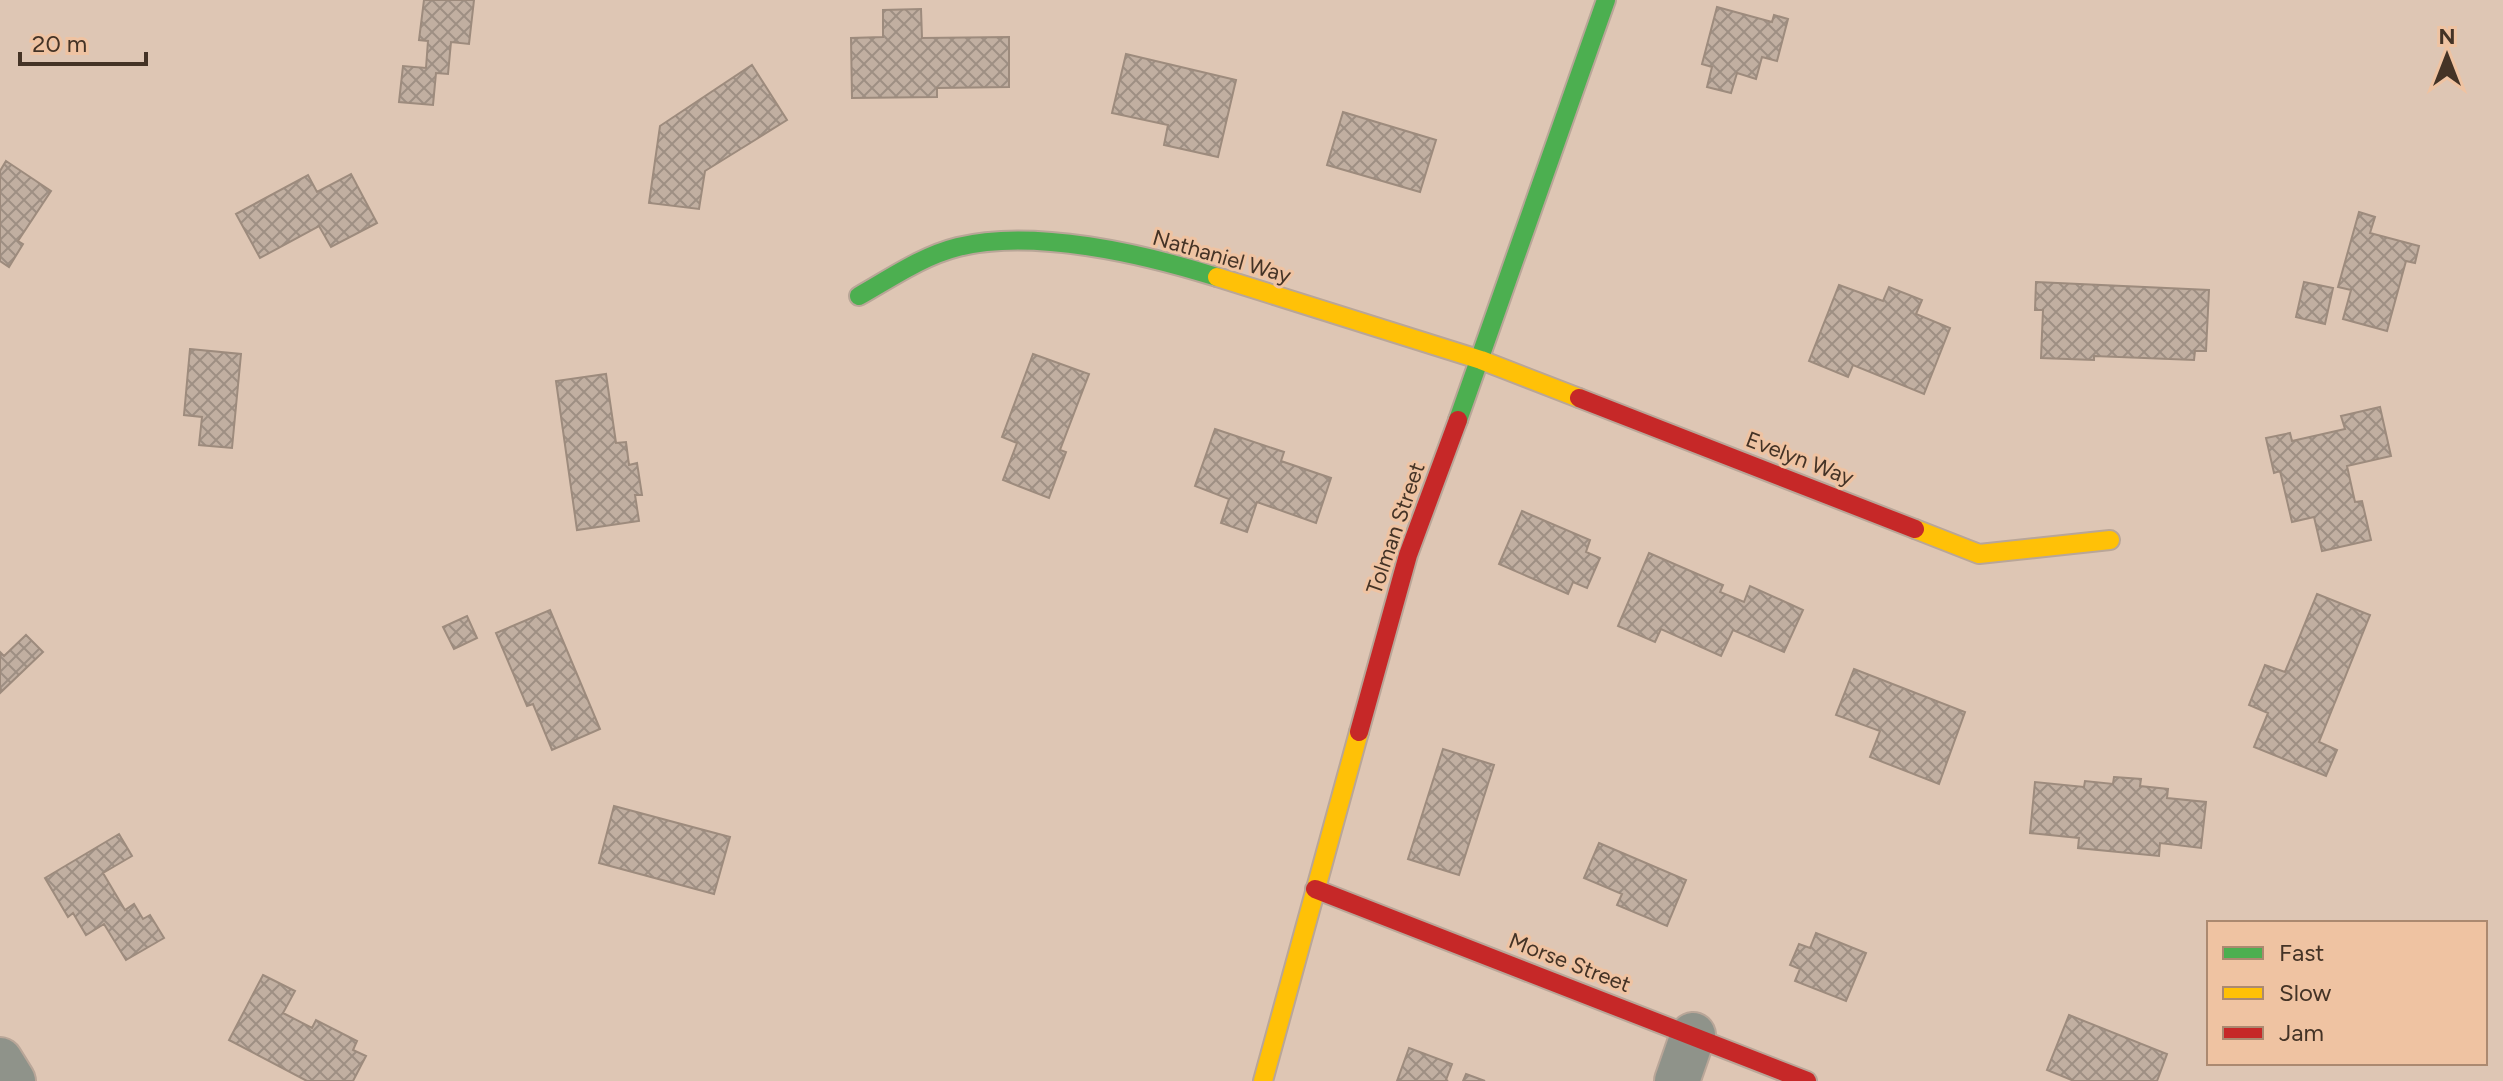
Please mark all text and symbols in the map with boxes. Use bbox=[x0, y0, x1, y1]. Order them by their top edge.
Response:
scale bar bbox=[20, 16, 146, 66]
north arrow bbox=[2407, 16, 2487, 96]
text: N bbox=[2438, 23, 2456, 50]
text: 20 m bbox=[32, 29, 87, 58]
street label: Nathaniel Way bbox=[1150, 224, 1295, 289]
street label: Evelyn Way bbox=[1742, 426, 1858, 492]
street label: Tolman Street bbox=[1360, 459, 1431, 598]
legend bbox=[2207, 921, 2487, 1065]
street label: Morse Street bbox=[1505, 927, 1634, 998]
text: Fast bbox=[2279, 938, 2324, 967]
text: Slow bbox=[2279, 978, 2332, 1007]
text: Jam bbox=[2279, 1018, 2324, 1047]

